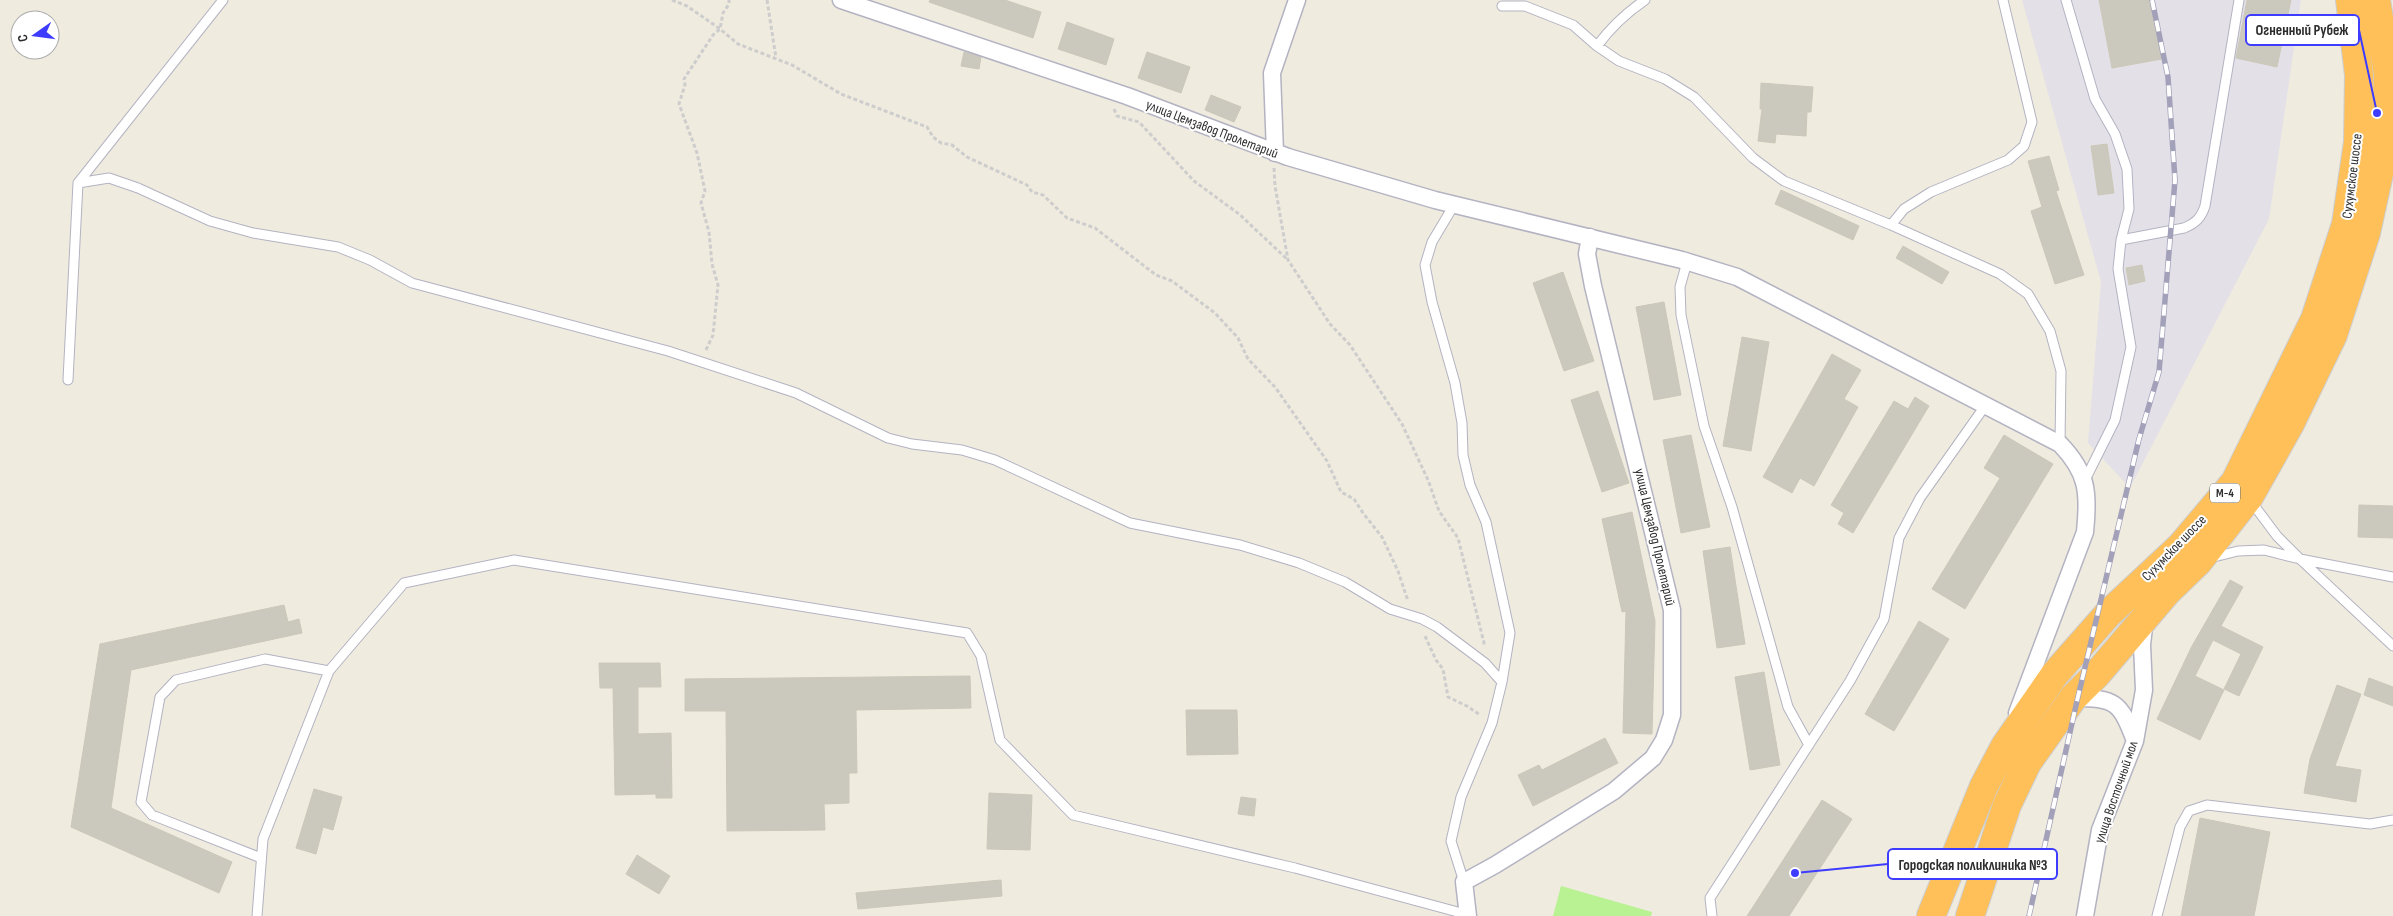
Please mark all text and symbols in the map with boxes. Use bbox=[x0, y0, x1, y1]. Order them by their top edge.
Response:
north arrow bbox=[10, 10, 60, 60]
callout: Огненный Рубеж bbox=[2246, 15, 2359, 45]
text: Огненный Рубеж bbox=[2256, 21, 2349, 40]
text: С bbox=[14, 32, 32, 44]
street label: улица Цемзавод Пролетарий bbox=[1143, 96, 1281, 162]
street label: Сухумское шоссе bbox=[2338, 133, 2366, 219]
street label: улица Цемзавод Пролетарий bbox=[1631, 467, 1679, 607]
road number: М-4 bbox=[2210, 483, 2240, 502]
street label: Сухумское шоссе bbox=[2138, 511, 2210, 585]
street label: улица Восточный мол bbox=[2091, 739, 2141, 845]
callout: Городская поликлиника №3 bbox=[1888, 849, 2057, 879]
text: Городская поликлиника №3 bbox=[1898, 856, 2048, 875]

